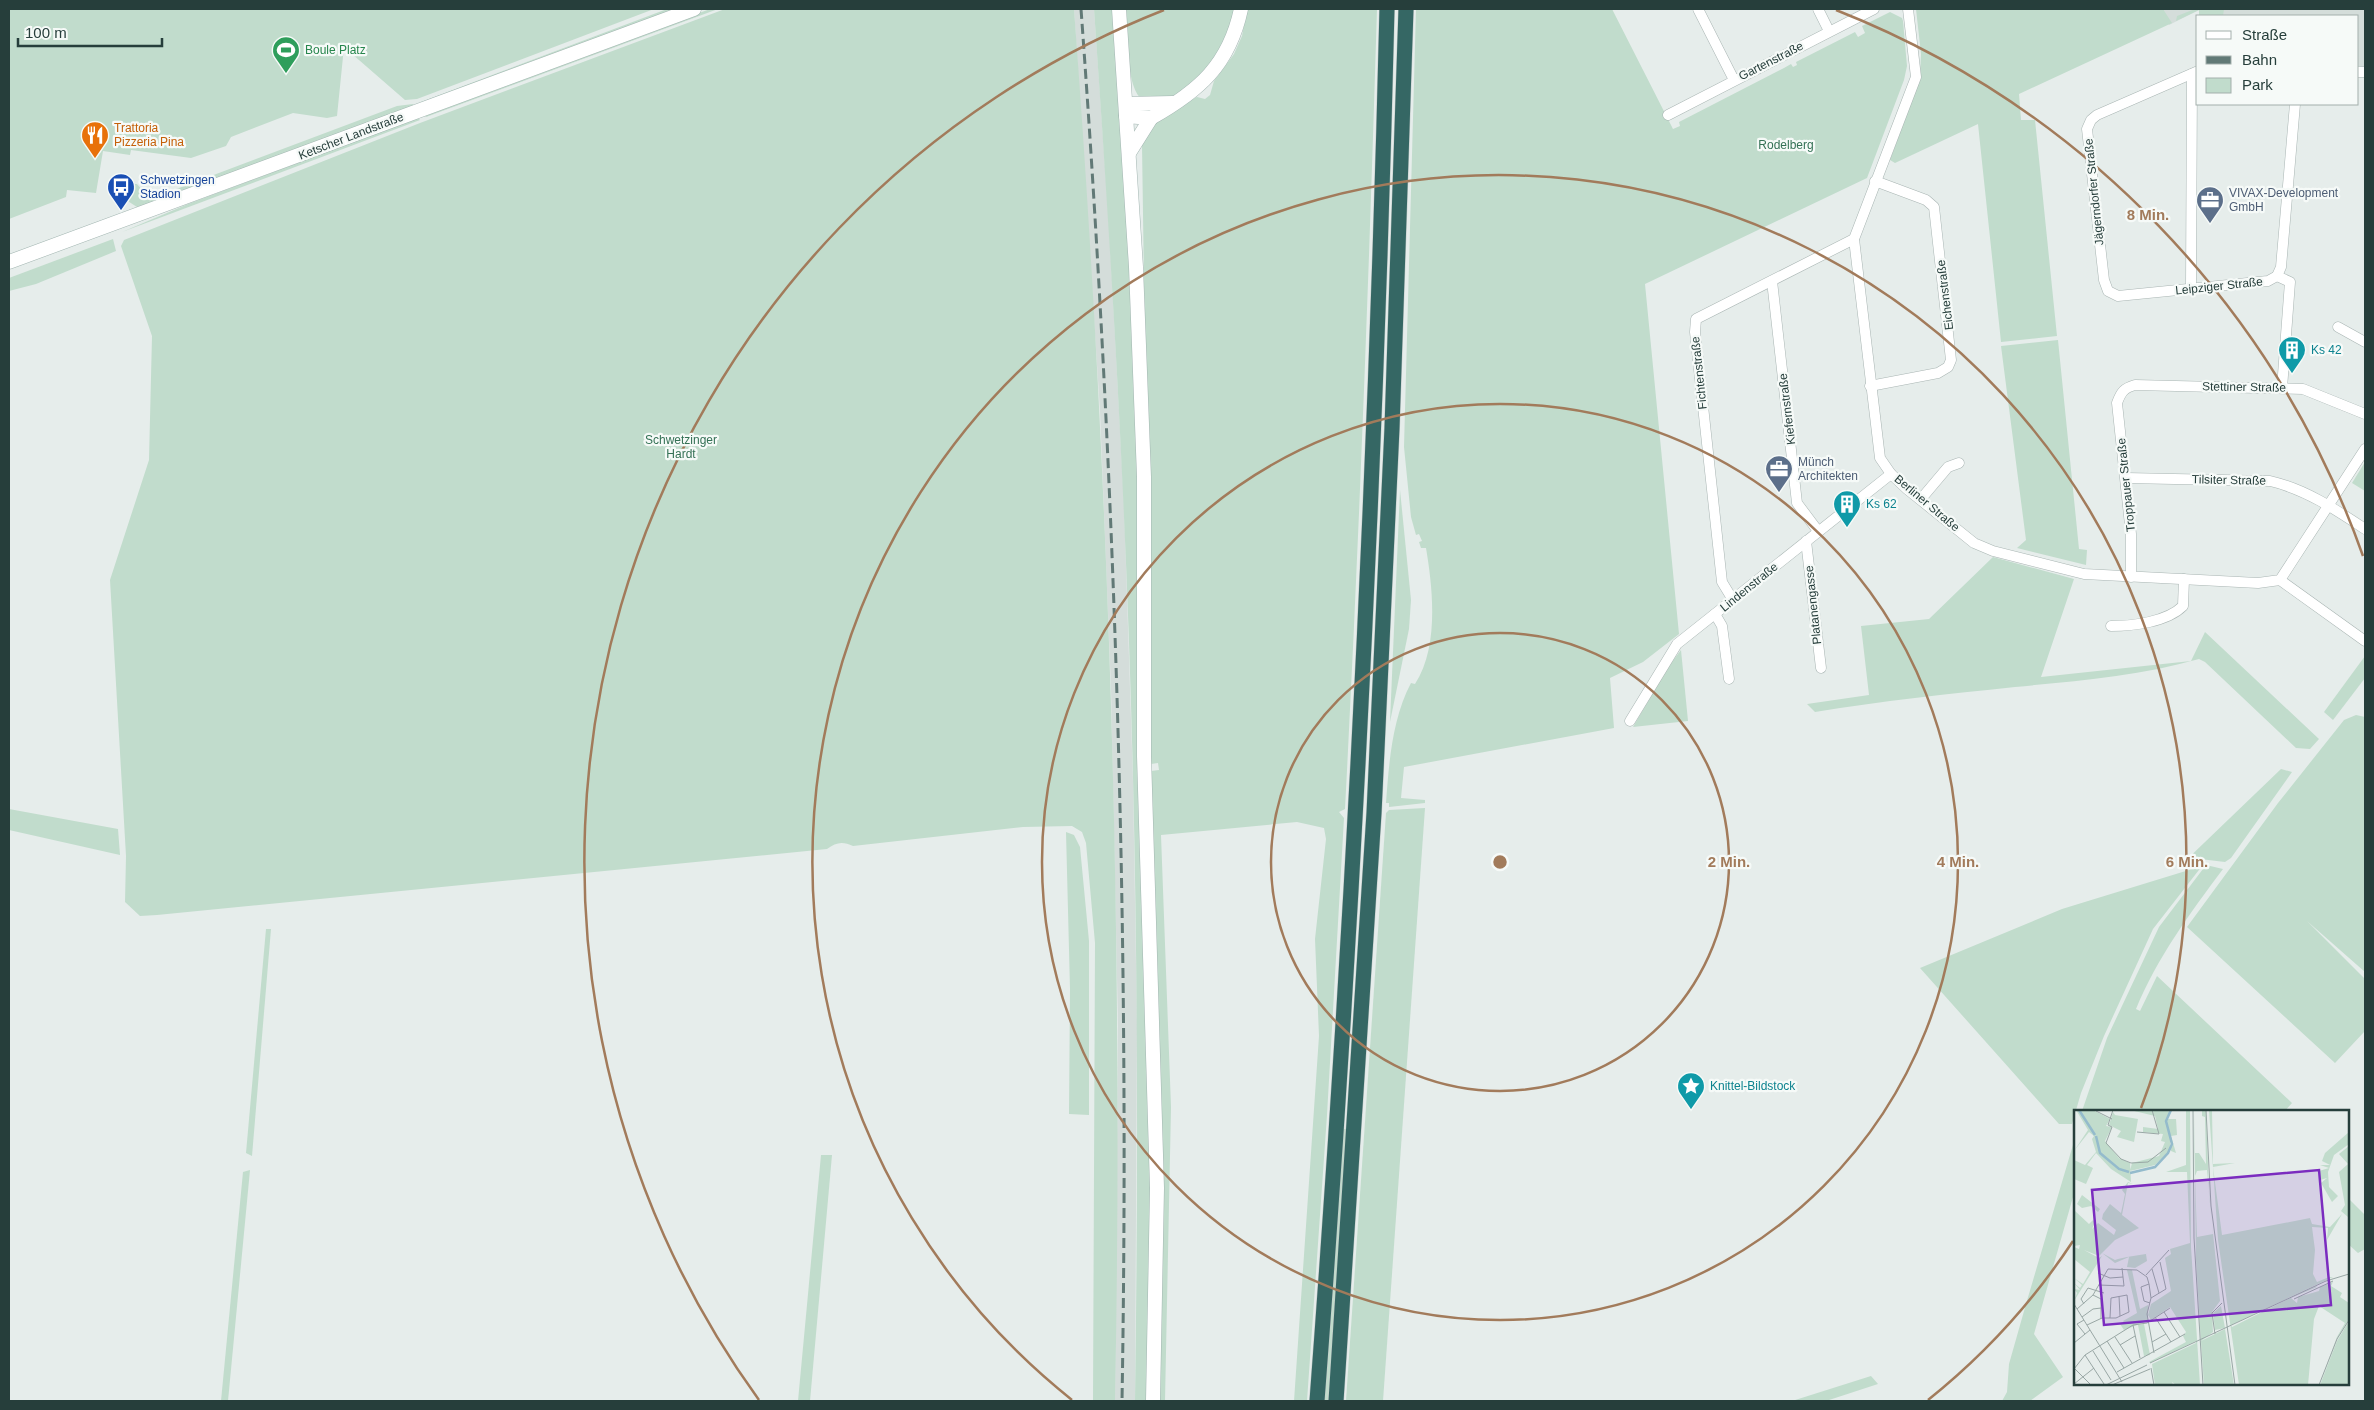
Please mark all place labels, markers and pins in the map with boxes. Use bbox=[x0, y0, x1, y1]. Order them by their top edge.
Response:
sports icon: Boule Platz bbox=[271, 35, 301, 74]
place label: Boule Platz bbox=[305, 43, 366, 57]
restaurant icon: Trattoria Pizzeria Pina bbox=[80, 120, 110, 159]
place label: Trattoria Pizzeria Pina bbox=[114, 121, 184, 149]
bus stop icon: Schwetzingen Stadion bbox=[106, 172, 136, 211]
place label: Schwetzingen Stadion bbox=[140, 173, 215, 201]
office icon: VIVAX-Development GmbH bbox=[2195, 185, 2225, 224]
place label: VIVAX-Development GmbH bbox=[2229, 186, 2339, 214]
building icon: Ks 42 bbox=[2277, 335, 2307, 374]
place label: Ks 42 bbox=[2311, 343, 2342, 357]
office icon: Münch Architekten bbox=[1764, 454, 1794, 493]
place label: Münch Architekten bbox=[1798, 455, 1858, 483]
building icon: Ks 62 bbox=[1832, 489, 1862, 528]
place label: Ks 62 bbox=[1866, 497, 1897, 511]
centre of rings bbox=[1491, 853, 1509, 871]
place icon: Knittel-Bildstock bbox=[1676, 1071, 1706, 1110]
place label: Knittel-Bildstock bbox=[1710, 1079, 1796, 1093]

